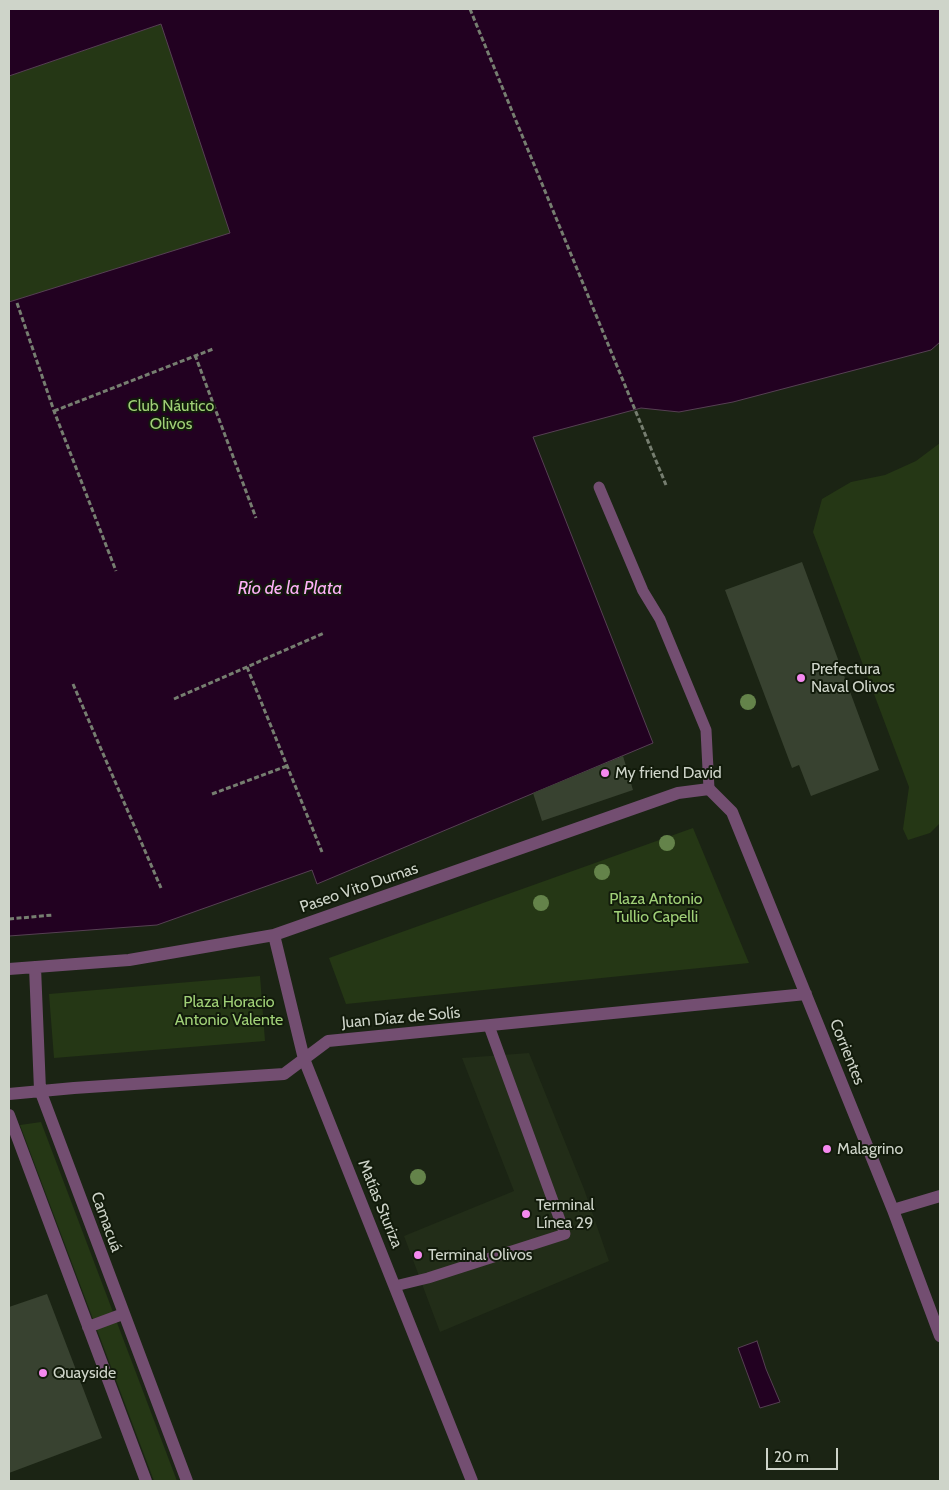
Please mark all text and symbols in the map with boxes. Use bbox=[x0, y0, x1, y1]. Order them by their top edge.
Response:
park label: Club Náutico Olivos bbox=[128, 396, 214, 434]
water label: Río de la Plata bbox=[238, 578, 342, 600]
place label: Prefectura Naval Olivos bbox=[811, 659, 895, 697]
marker: Prefectura Naval Olivos bbox=[795, 672, 807, 684]
place label: My friend David bbox=[615, 763, 722, 783]
marker: My friend David bbox=[599, 767, 611, 779]
street label: Paseo Vito Dumas bbox=[297, 859, 421, 917]
park label: Plaza Antonio Tullio Capelli bbox=[609, 889, 703, 927]
park label: Plaza Horacio Antonio Valente bbox=[175, 992, 283, 1030]
street label: Juan Díaz de Solís bbox=[341, 1003, 461, 1033]
street label: Corrientes bbox=[825, 1016, 869, 1088]
place label: Malagrino bbox=[837, 1139, 903, 1159]
marker: Malagrino bbox=[821, 1143, 833, 1155]
street label: Matías Sturiza bbox=[354, 1157, 406, 1251]
street label: Camacuá bbox=[86, 1189, 126, 1255]
place label: Terminal Línea 29 bbox=[536, 1195, 594, 1233]
marker: Terminal Línea 29 bbox=[520, 1208, 532, 1220]
place label: Terminal Olivos bbox=[428, 1245, 532, 1265]
marker: Terminal Olivos bbox=[412, 1249, 424, 1261]
place label: Quayside bbox=[53, 1363, 116, 1383]
marker: Quayside bbox=[37, 1367, 49, 1379]
scale bar bbox=[769, 1438, 842, 1470]
text: 20 m bbox=[774, 1448, 809, 1466]

